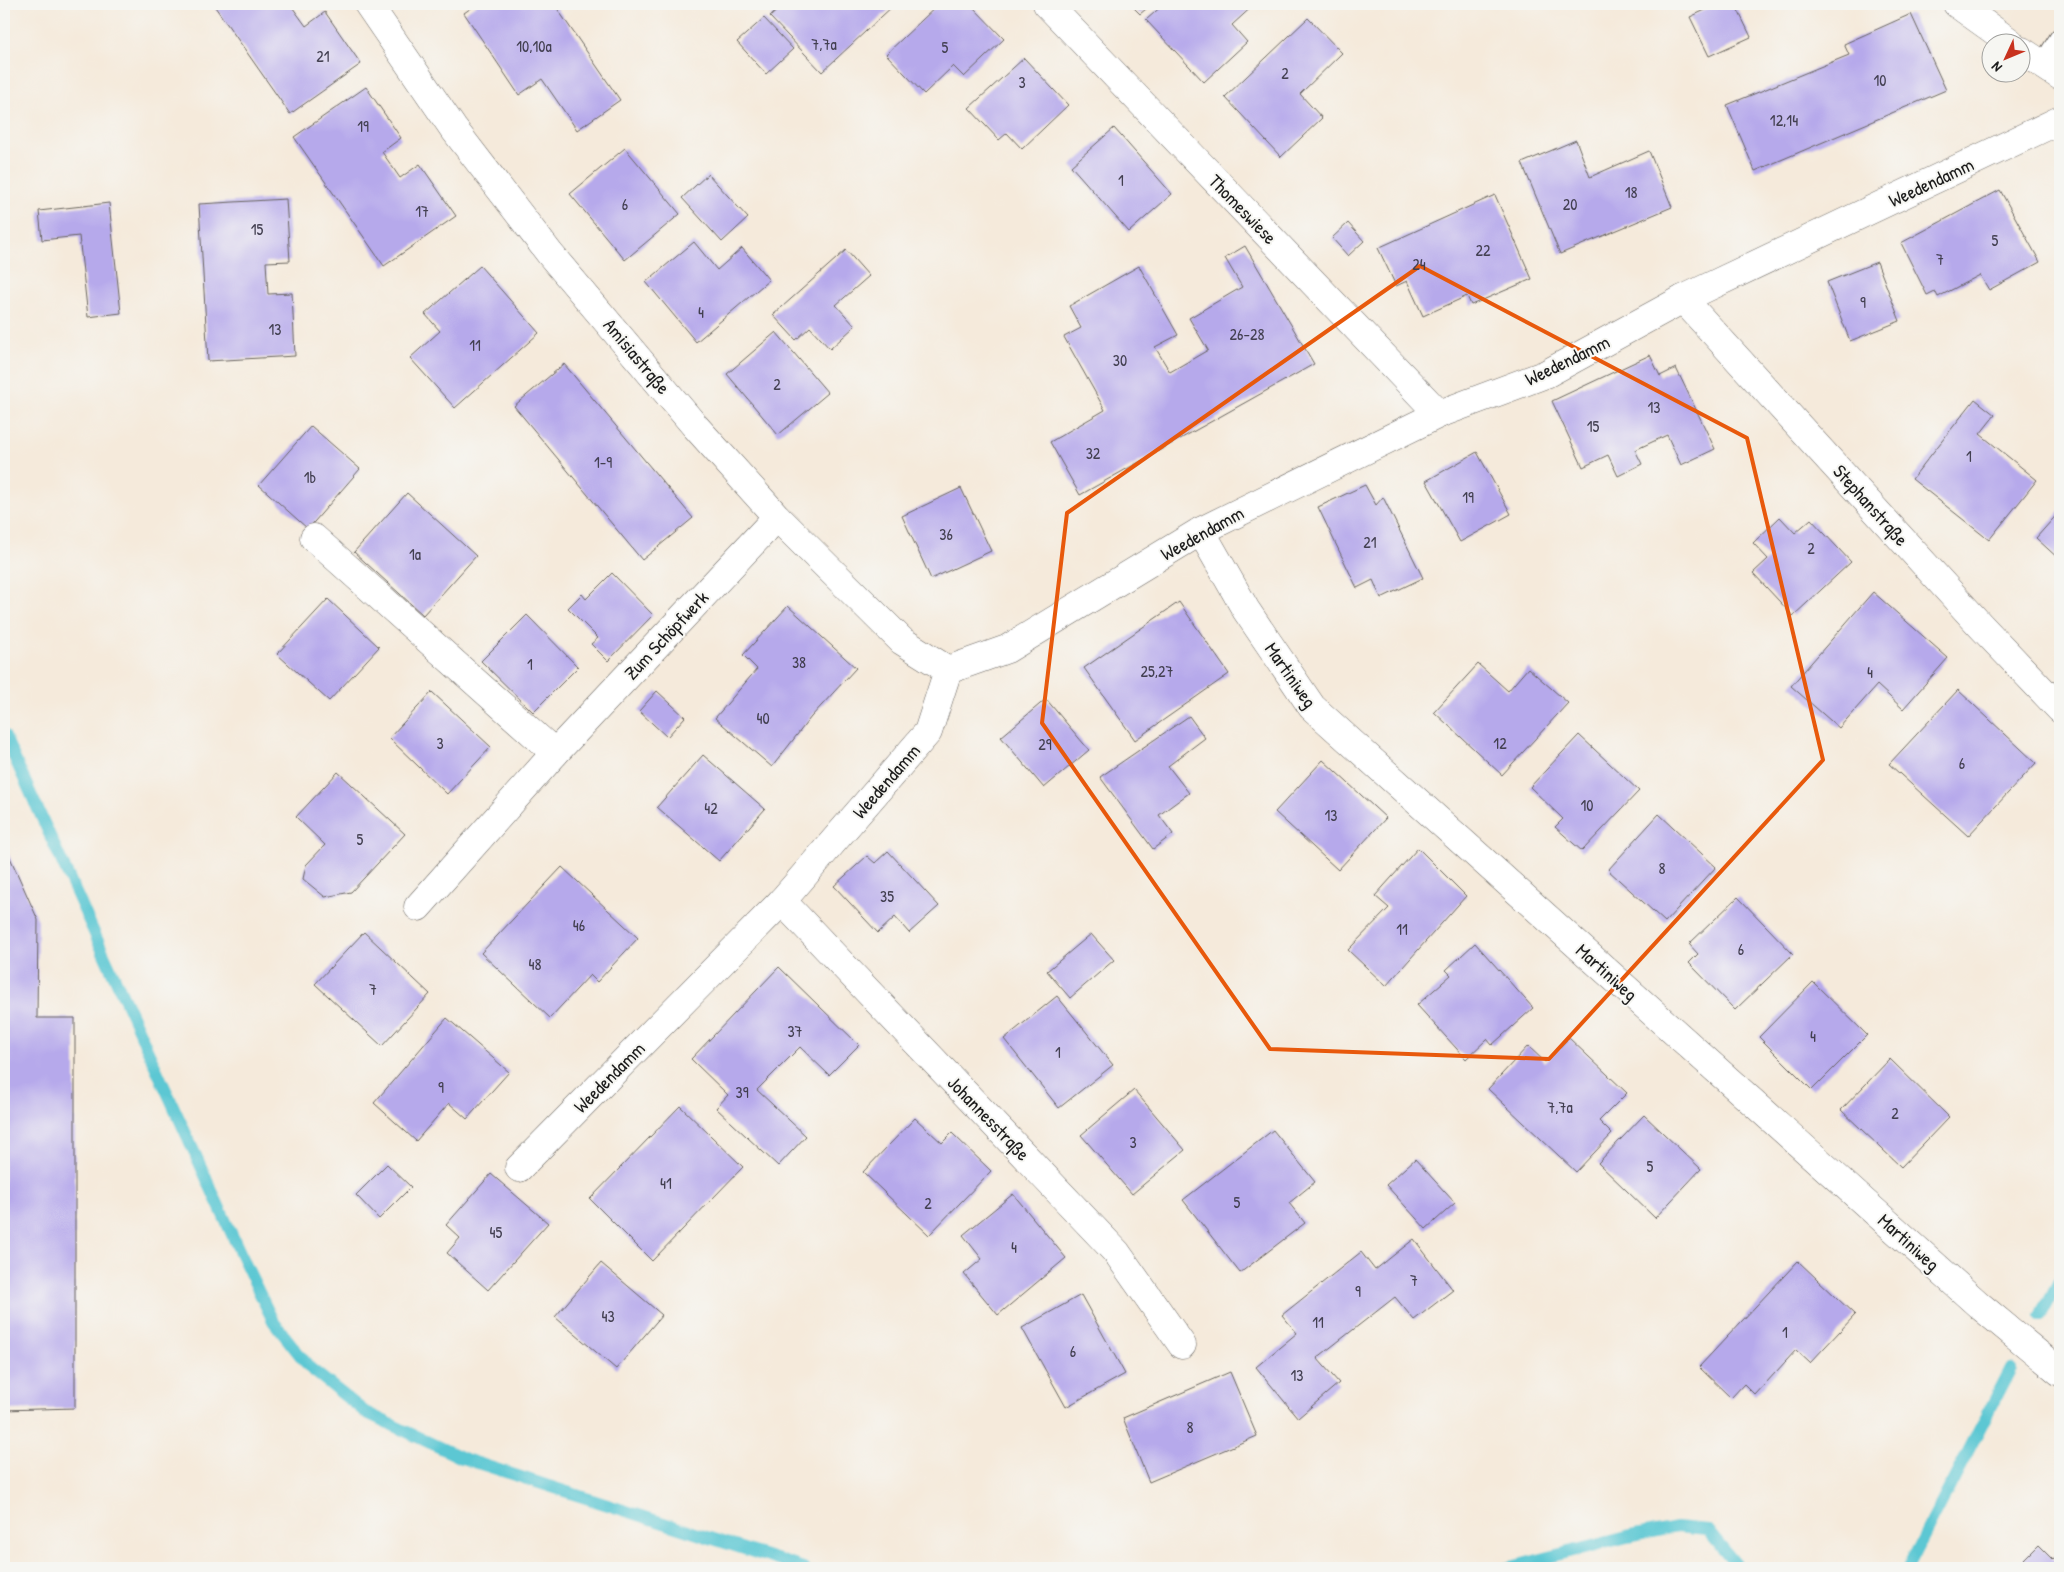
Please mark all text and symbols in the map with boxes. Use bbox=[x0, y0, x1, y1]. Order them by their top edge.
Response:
north arrow bbox=[1982, 32, 2032, 82]
house number: 7,7a bbox=[811, 33, 837, 55]
house number: 10,10a bbox=[516, 35, 552, 57]
house number: 5 bbox=[942, 36, 949, 58]
house number: 21 bbox=[316, 45, 330, 67]
text: N bbox=[1986, 58, 2006, 77]
house number: 2 bbox=[1281, 62, 1289, 84]
house number: 10 bbox=[1874, 69, 1886, 91]
house number: 3 bbox=[1018, 71, 1026, 93]
house number: 12,14 bbox=[1770, 109, 1798, 131]
house number: 19 bbox=[357, 115, 369, 137]
street label: Weedendamm bbox=[1884, 151, 1978, 213]
street label: Thomeswiese bbox=[1203, 168, 1283, 250]
house number: 1 bbox=[1118, 169, 1124, 191]
house number: 18 bbox=[1625, 181, 1637, 203]
house number: 6 bbox=[622, 193, 628, 215]
house number: 20 bbox=[1563, 193, 1577, 215]
house number: 17 bbox=[415, 200, 429, 222]
house number: 15 bbox=[251, 218, 264, 240]
house number: 5 bbox=[1992, 229, 1999, 251]
house number: 22 bbox=[1476, 239, 1491, 261]
house number: 7 bbox=[1936, 248, 1944, 270]
house number: 24 bbox=[1412, 253, 1426, 275]
house number: 9 bbox=[1860, 291, 1866, 313]
house number: 4 bbox=[698, 301, 704, 323]
street label: Amisiastraße bbox=[598, 313, 677, 400]
house number: 13 bbox=[269, 318, 281, 340]
house number: 26-28 bbox=[1230, 323, 1264, 345]
street label: Weedendamm bbox=[1520, 328, 1614, 392]
house number: 11 bbox=[469, 334, 481, 356]
house number: 30 bbox=[1113, 349, 1127, 371]
house number: 2 bbox=[773, 373, 781, 395]
house number: 13 bbox=[1648, 396, 1660, 418]
house number: 15 bbox=[1587, 415, 1600, 437]
house number: 32 bbox=[1086, 442, 1101, 464]
house number: 1 bbox=[1966, 445, 1972, 467]
house number: 1-9 bbox=[594, 451, 612, 473]
street label: Stephanstraße bbox=[1827, 459, 1915, 552]
house number: 1b bbox=[304, 466, 316, 488]
house number: 19 bbox=[1462, 486, 1474, 508]
street label: Weedendamm bbox=[1156, 500, 1248, 566]
house number: 36 bbox=[939, 523, 953, 545]
house number: 21 bbox=[1363, 531, 1377, 553]
house number: 2 bbox=[1807, 537, 1815, 559]
house number: 1a bbox=[409, 543, 421, 565]
street label: Zum Schöpfwerk bbox=[618, 585, 714, 685]
street label: Martiniweg bbox=[1259, 637, 1323, 713]
house number: 38 bbox=[792, 651, 806, 673]
house number: 1 bbox=[527, 653, 533, 675]
house number: 25,27 bbox=[1141, 660, 1174, 682]
house number: 4 bbox=[1867, 661, 1873, 683]
house number: 40 bbox=[756, 707, 770, 729]
house number: 3 bbox=[436, 732, 444, 754]
house number: 12 bbox=[1493, 732, 1507, 754]
house number: 29 bbox=[1038, 733, 1052, 755]
street label: Weedendamm bbox=[846, 738, 926, 824]
house number: 6 bbox=[1959, 752, 1965, 774]
house number: 10 bbox=[1581, 794, 1593, 816]
house number: 42 bbox=[704, 797, 718, 819]
house number: 13 bbox=[1325, 804, 1337, 826]
house number: 5 bbox=[357, 828, 364, 850]
house number: 8 bbox=[1659, 857, 1666, 879]
house number: 35 bbox=[880, 885, 894, 907]
house number: 46 bbox=[573, 914, 585, 936]
house number: 11 bbox=[1396, 918, 1408, 940]
street label: Martiniweg bbox=[1571, 937, 1643, 1007]
house number: 6 bbox=[1738, 938, 1744, 960]
house number: 48 bbox=[529, 953, 542, 975]
house number: 7 bbox=[369, 978, 377, 1000]
house number: 37 bbox=[787, 1020, 803, 1042]
house number: 4 bbox=[1810, 1025, 1816, 1047]
street label: Weedendamm bbox=[568, 1036, 650, 1118]
house number: 1 bbox=[1055, 1041, 1061, 1063]
street label: Johannesstraße bbox=[942, 1070, 1036, 1166]
house number: 9 bbox=[438, 1076, 444, 1098]
house number: 39 bbox=[735, 1081, 749, 1103]
house number: 7,7a bbox=[1547, 1096, 1573, 1118]
house number: 2 bbox=[1891, 1102, 1899, 1124]
house number: 3 bbox=[1129, 1131, 1137, 1153]
house number: 5 bbox=[1647, 1155, 1654, 1177]
house number: 41 bbox=[660, 1172, 672, 1194]
house number: 5 bbox=[1234, 1191, 1241, 1213]
house number: 2 bbox=[924, 1192, 932, 1214]
street label: Martiniweg bbox=[1873, 1207, 1945, 1277]
house number: 45 bbox=[490, 1221, 503, 1243]
house number: 4 bbox=[1011, 1236, 1017, 1258]
house number: 7 bbox=[1410, 1269, 1418, 1291]
house number: 9 bbox=[1355, 1280, 1361, 1302]
house number: 43 bbox=[601, 1305, 615, 1327]
house number: 11 bbox=[1312, 1311, 1324, 1333]
house number: 1 bbox=[1782, 1321, 1788, 1343]
house number: 6 bbox=[1070, 1340, 1076, 1362]
house number: 13 bbox=[1291, 1364, 1303, 1386]
house number: 8 bbox=[1187, 1416, 1194, 1438]

